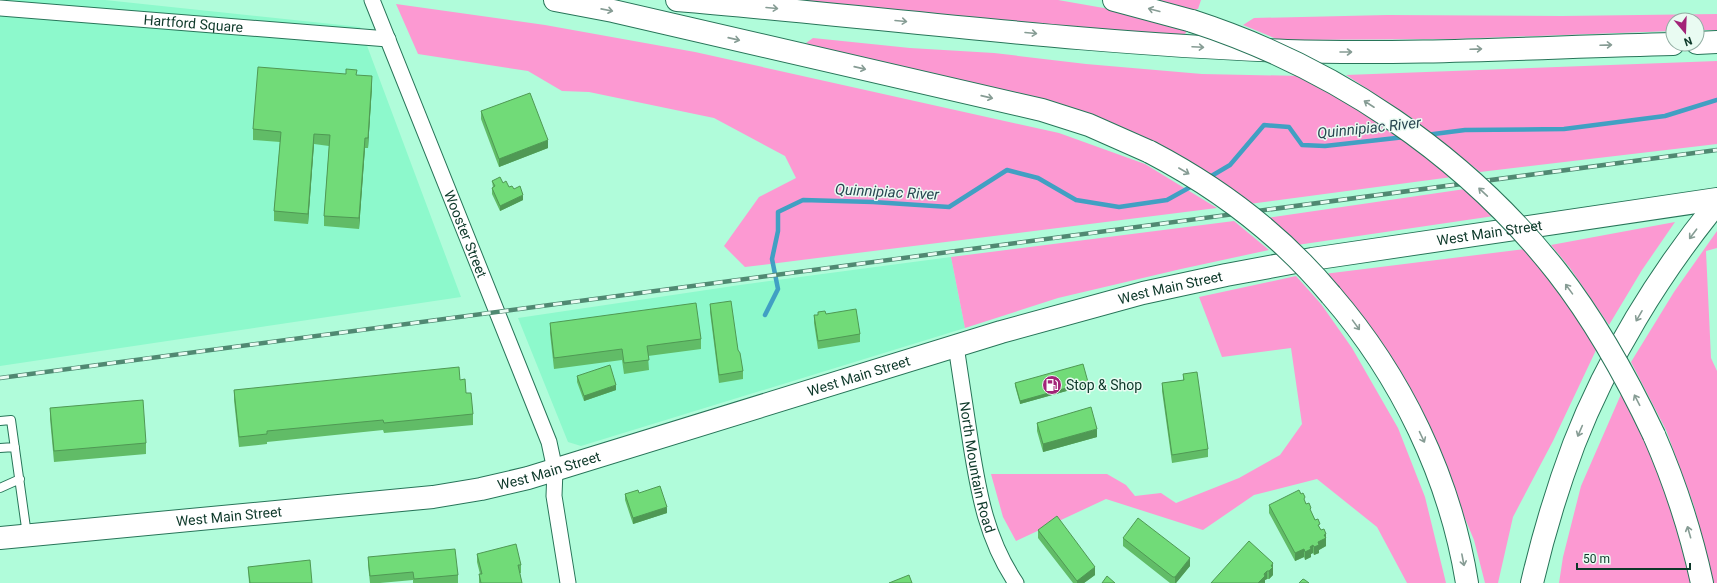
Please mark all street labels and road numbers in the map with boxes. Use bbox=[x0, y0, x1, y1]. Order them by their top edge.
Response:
street label: Hartford Square bbox=[143, 11, 244, 35]
street label: Wooster Street bbox=[441, 188, 490, 280]
street label: West Main Street bbox=[1436, 217, 1544, 248]
street label: West Main Street bbox=[1116, 268, 1224, 307]
street label: West Main Street bbox=[806, 352, 912, 399]
street label: North Mountain Road bbox=[957, 400, 998, 535]
street label: West Main Street bbox=[496, 448, 603, 493]
street label: West Main Street bbox=[175, 503, 283, 529]

